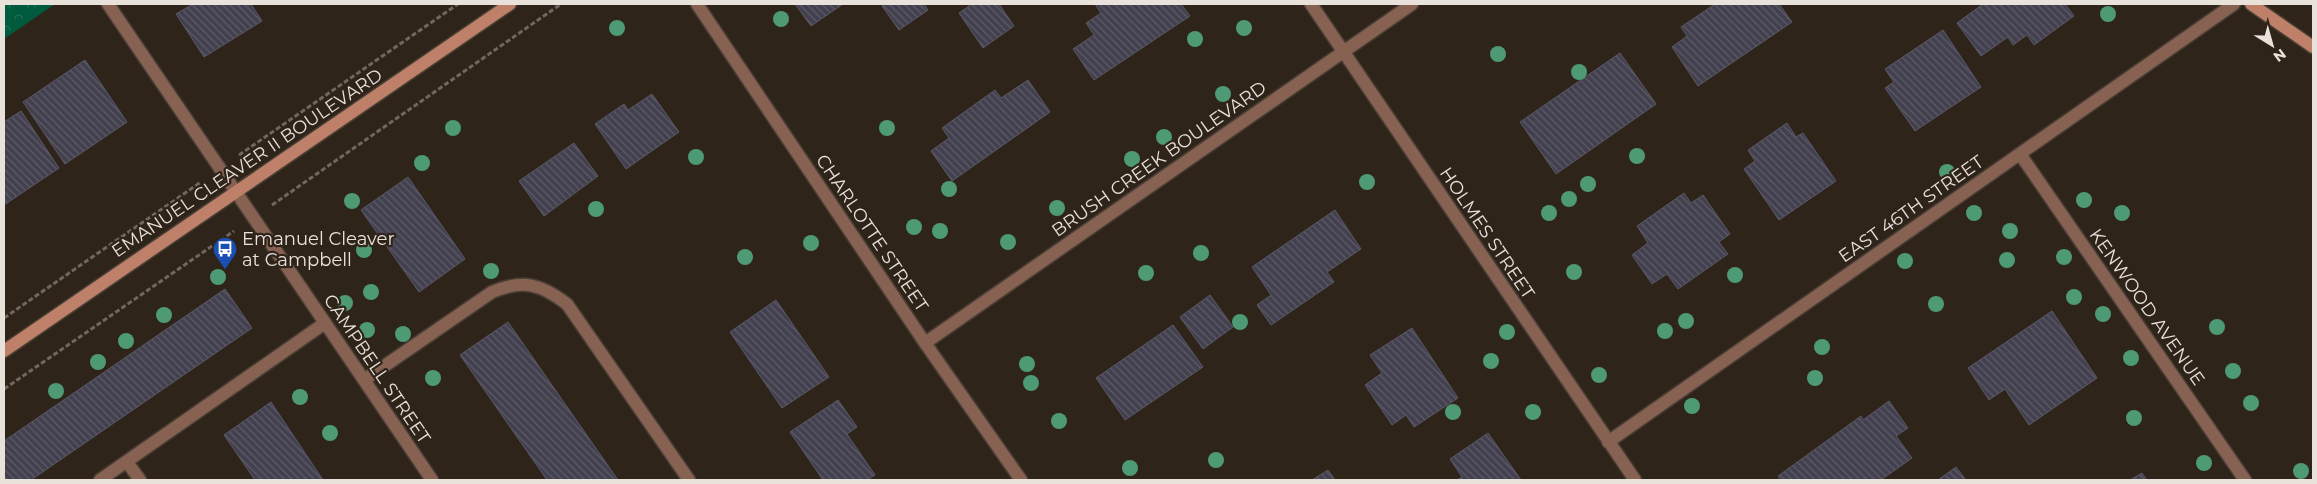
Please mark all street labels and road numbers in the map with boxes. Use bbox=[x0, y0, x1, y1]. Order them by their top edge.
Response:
street label: EMANUEL CLEAVER II BOULEVARD bbox=[107, 64, 387, 262]
street label: BRUSH CREEK BOULEVARD bbox=[1048, 76, 1270, 242]
street label: CHARLOTTE STREET bbox=[811, 150, 933, 316]
street label: EAST 46TH STREET bbox=[1834, 150, 1988, 267]
street label: HOLMES STREET bbox=[1435, 163, 1540, 304]
street label: KENWOOD AVENUE bbox=[2085, 224, 2209, 390]
street label: CAMPBELL STREET bbox=[319, 290, 436, 448]

